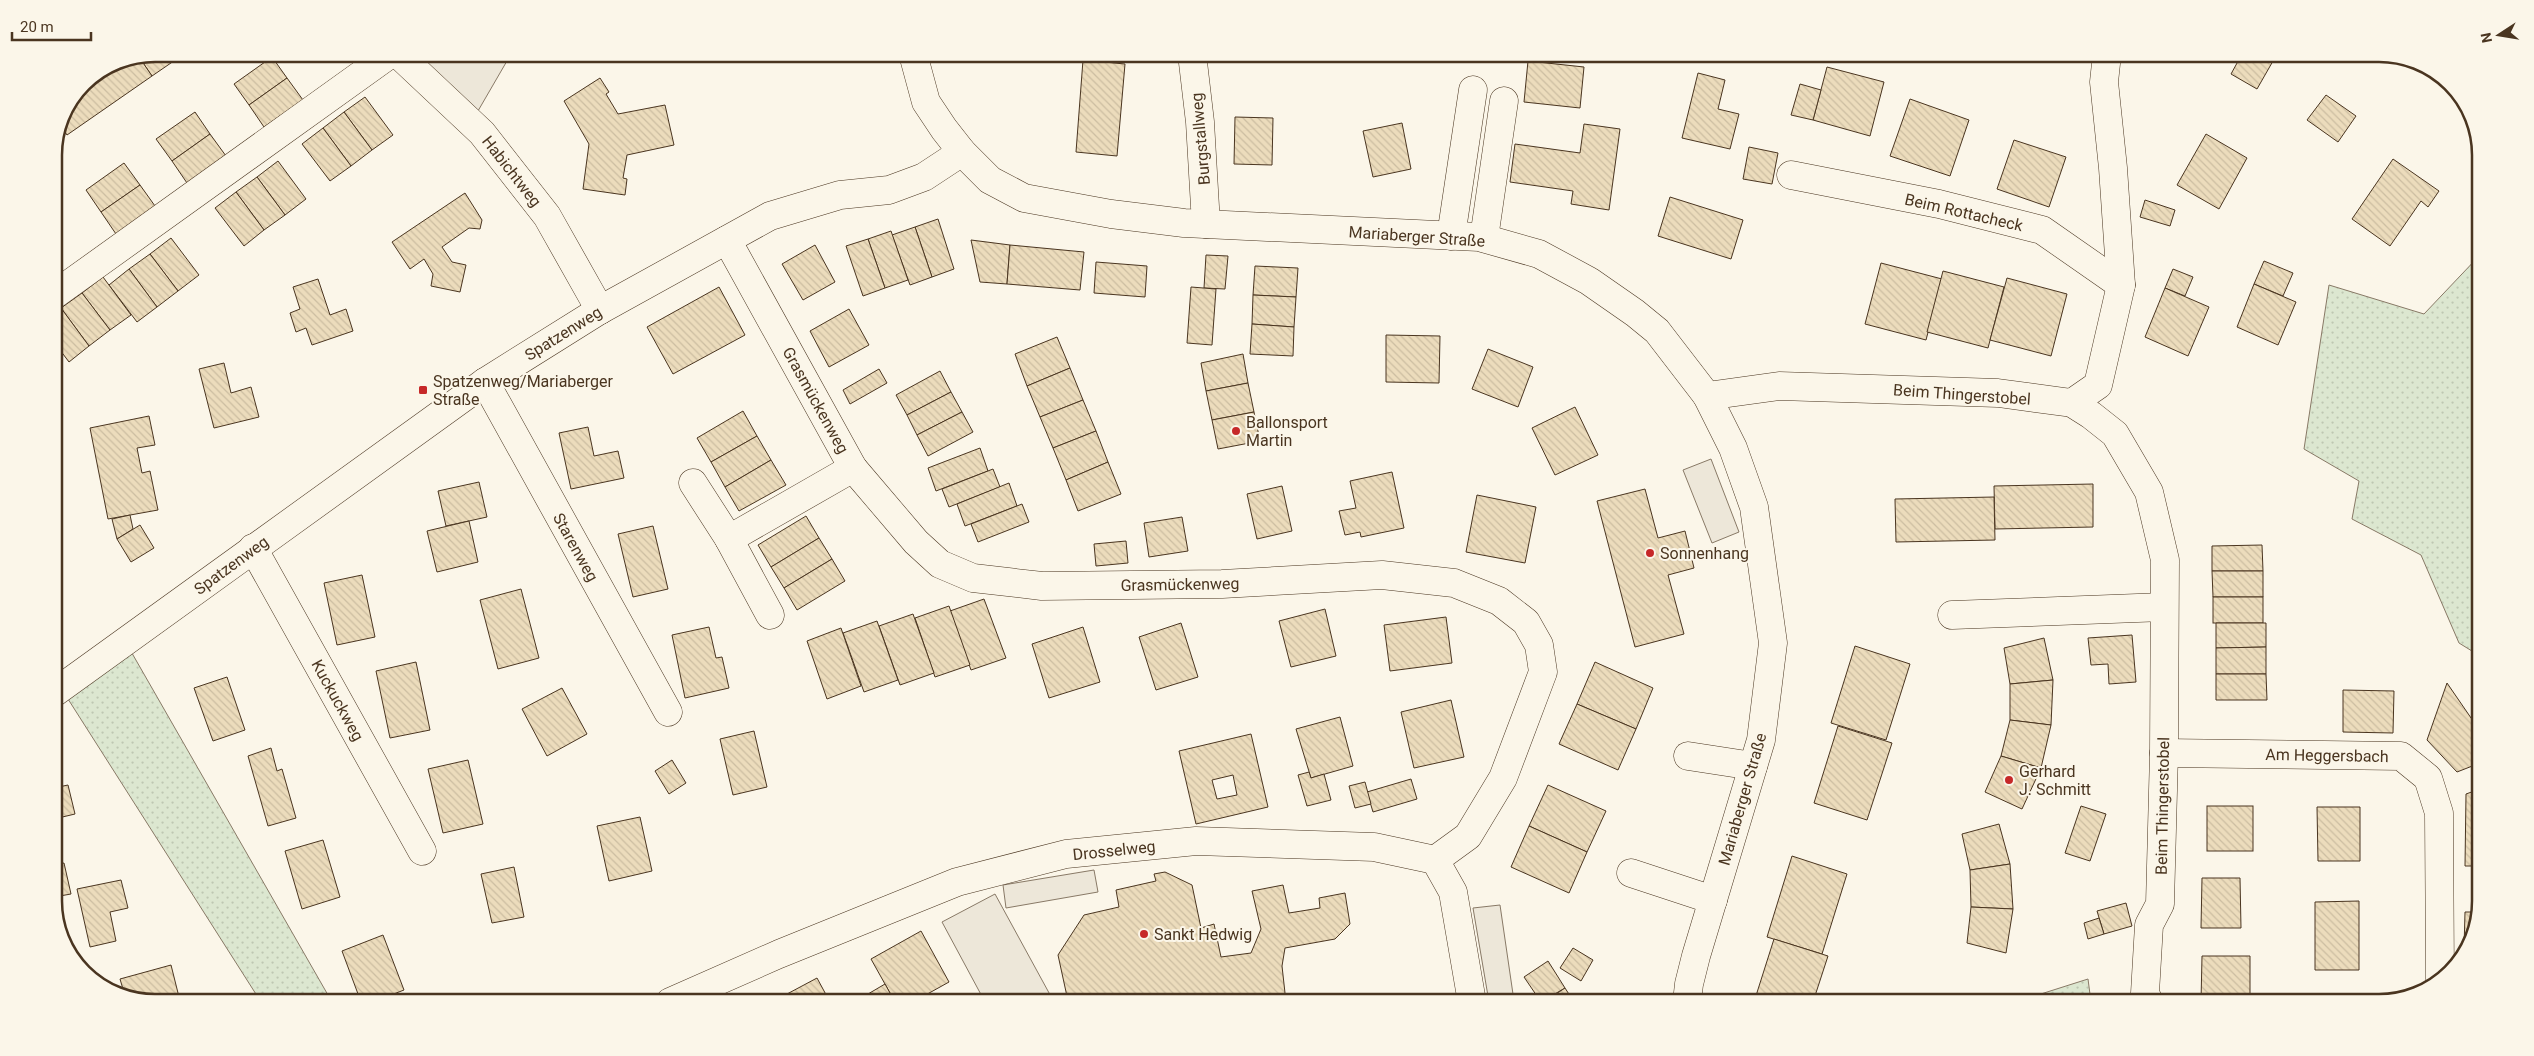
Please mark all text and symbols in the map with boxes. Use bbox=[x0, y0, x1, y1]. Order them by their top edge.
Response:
scale bar bbox=[12, 10, 91, 42]
north arrow bbox=[2474, 10, 2524, 60]
text: 20 m bbox=[20, 18, 54, 36]
text: N bbox=[2477, 31, 2495, 44]
street label: Burgstallweg bbox=[1187, 92, 1214, 186]
street label: Habichtweg bbox=[478, 132, 545, 211]
street label: Beim Rottacheck bbox=[1903, 190, 2026, 236]
street label: Mariaberger Straße bbox=[1348, 222, 1486, 251]
street label: Spatzenweg bbox=[521, 302, 605, 365]
street label: Grasmückenweg bbox=[778, 344, 853, 457]
place label: Spatzenweg/Mariaberger Straße bbox=[433, 372, 614, 409]
street label: Beim Thingerstobel bbox=[1893, 380, 2031, 409]
marker: Spatzenweg/Mariaberger Straße bbox=[417, 384, 429, 396]
place label: Ballonsport Martin bbox=[1246, 413, 1328, 450]
marker: Ballonsport Martin bbox=[1230, 425, 1242, 437]
street label: Starenweg bbox=[549, 510, 602, 585]
street label: Spatzenweg bbox=[190, 532, 272, 599]
place label: Sonnenhang bbox=[1660, 544, 1749, 563]
marker: Sonnenhang bbox=[1644, 547, 1656, 559]
street label: Grasmückenweg bbox=[1120, 574, 1240, 595]
street label: Kuckuckweg bbox=[307, 656, 368, 744]
street label: Mariaberger Straße bbox=[1714, 731, 1770, 868]
street label: Beim Thingerstobel bbox=[2152, 737, 2173, 875]
street label: Am Heggersbach bbox=[2265, 745, 2389, 766]
place label: Gerhard J. Schmitt bbox=[2019, 762, 2091, 799]
marker: Gerhard J. Schmitt bbox=[2003, 774, 2015, 786]
street label: Drosselweg bbox=[1072, 837, 1156, 864]
place label: Sankt Hedwig bbox=[1154, 925, 1252, 944]
marker: Sankt Hedwig bbox=[1138, 928, 1150, 940]

